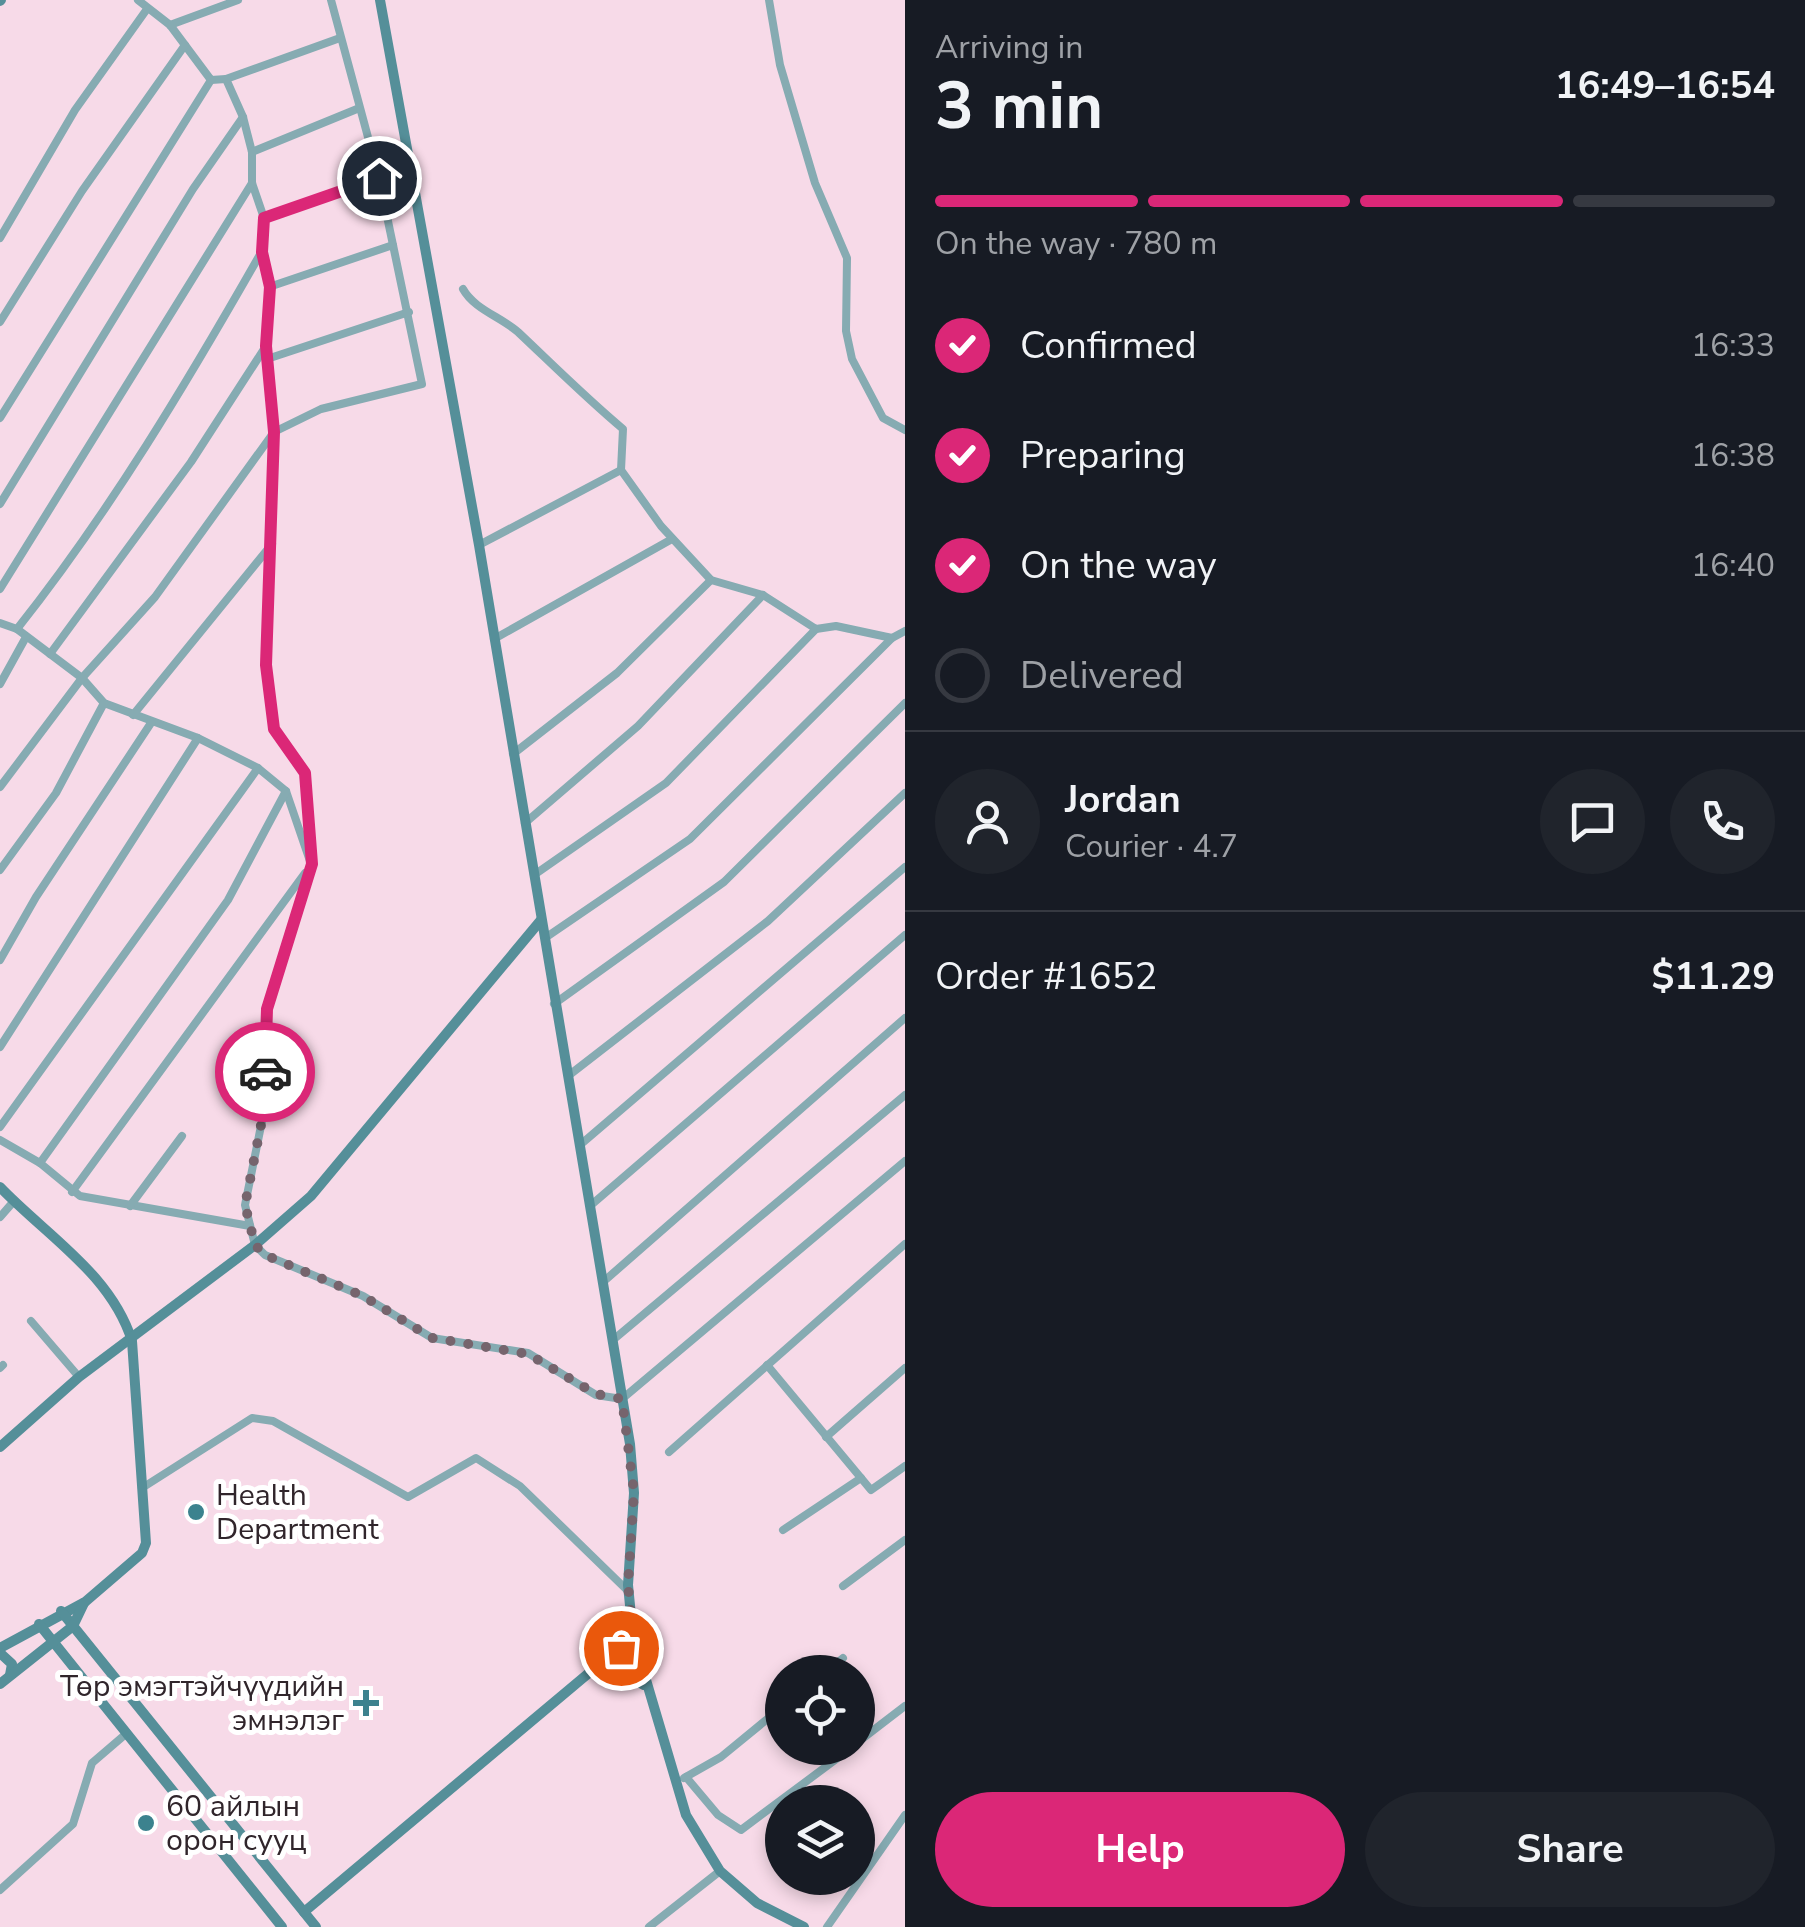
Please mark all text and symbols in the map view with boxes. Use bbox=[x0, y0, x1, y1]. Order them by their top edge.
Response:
text: Arriving in bbox=[935, 26, 1083, 69]
text: 16:49–16:54 bbox=[1555, 60, 1775, 111]
text: 3 min bbox=[935, 62, 1103, 151]
pin bbox=[337, 136, 422, 221]
icon: home bbox=[352, 151, 407, 206]
text: On the way · 780 m bbox=[935, 222, 1217, 265]
icon: check bbox=[935, 318, 990, 373]
text: Confirmed bbox=[1020, 320, 1197, 371]
text: 16:33 bbox=[1691, 324, 1775, 367]
icon: check bbox=[935, 428, 990, 483]
text: Preparing bbox=[1020, 430, 1186, 481]
text: 16:38 bbox=[1691, 434, 1775, 477]
icon: check bbox=[935, 538, 990, 593]
text: On the way bbox=[1020, 540, 1216, 591]
text: 16:40 bbox=[1691, 544, 1775, 587]
text: Delivered bbox=[1020, 650, 1184, 701]
button: person bbox=[935, 769, 1040, 874]
button: chat bbox=[1540, 769, 1645, 874]
button: phone bbox=[1670, 769, 1775, 874]
text: Jordan bbox=[1065, 774, 1181, 825]
text: Courier · 4.7 bbox=[1065, 825, 1238, 868]
text: Order #1652 bbox=[935, 951, 1157, 1002]
text: $11.29 bbox=[1652, 951, 1775, 1002]
courier bbox=[215, 1022, 315, 1122]
icon: car bbox=[238, 1045, 293, 1100]
place label: Health Department bbox=[216, 1475, 379, 1550]
marker: Health Department bbox=[185, 1501, 207, 1523]
pin bbox=[579, 1606, 664, 1691]
icon: bag bbox=[594, 1621, 649, 1676]
map controls bbox=[765, 1655, 875, 1895]
button: locate bbox=[765, 1655, 875, 1765]
place label: Төр эмэгтэйчүүдийн эмнэлэг bbox=[60, 1666, 344, 1741]
marker: Төр эмэгтэйчүүдийн эмнэлэг bbox=[353, 1690, 379, 1716]
button: layers bbox=[765, 1785, 875, 1895]
place label: 60 айлын орон сууц bbox=[166, 1786, 307, 1861]
button: Help bbox=[935, 1792, 1345, 1907]
button: Share bbox=[1365, 1792, 1775, 1907]
marker: 60 айлын орон сууц bbox=[135, 1812, 157, 1834]

